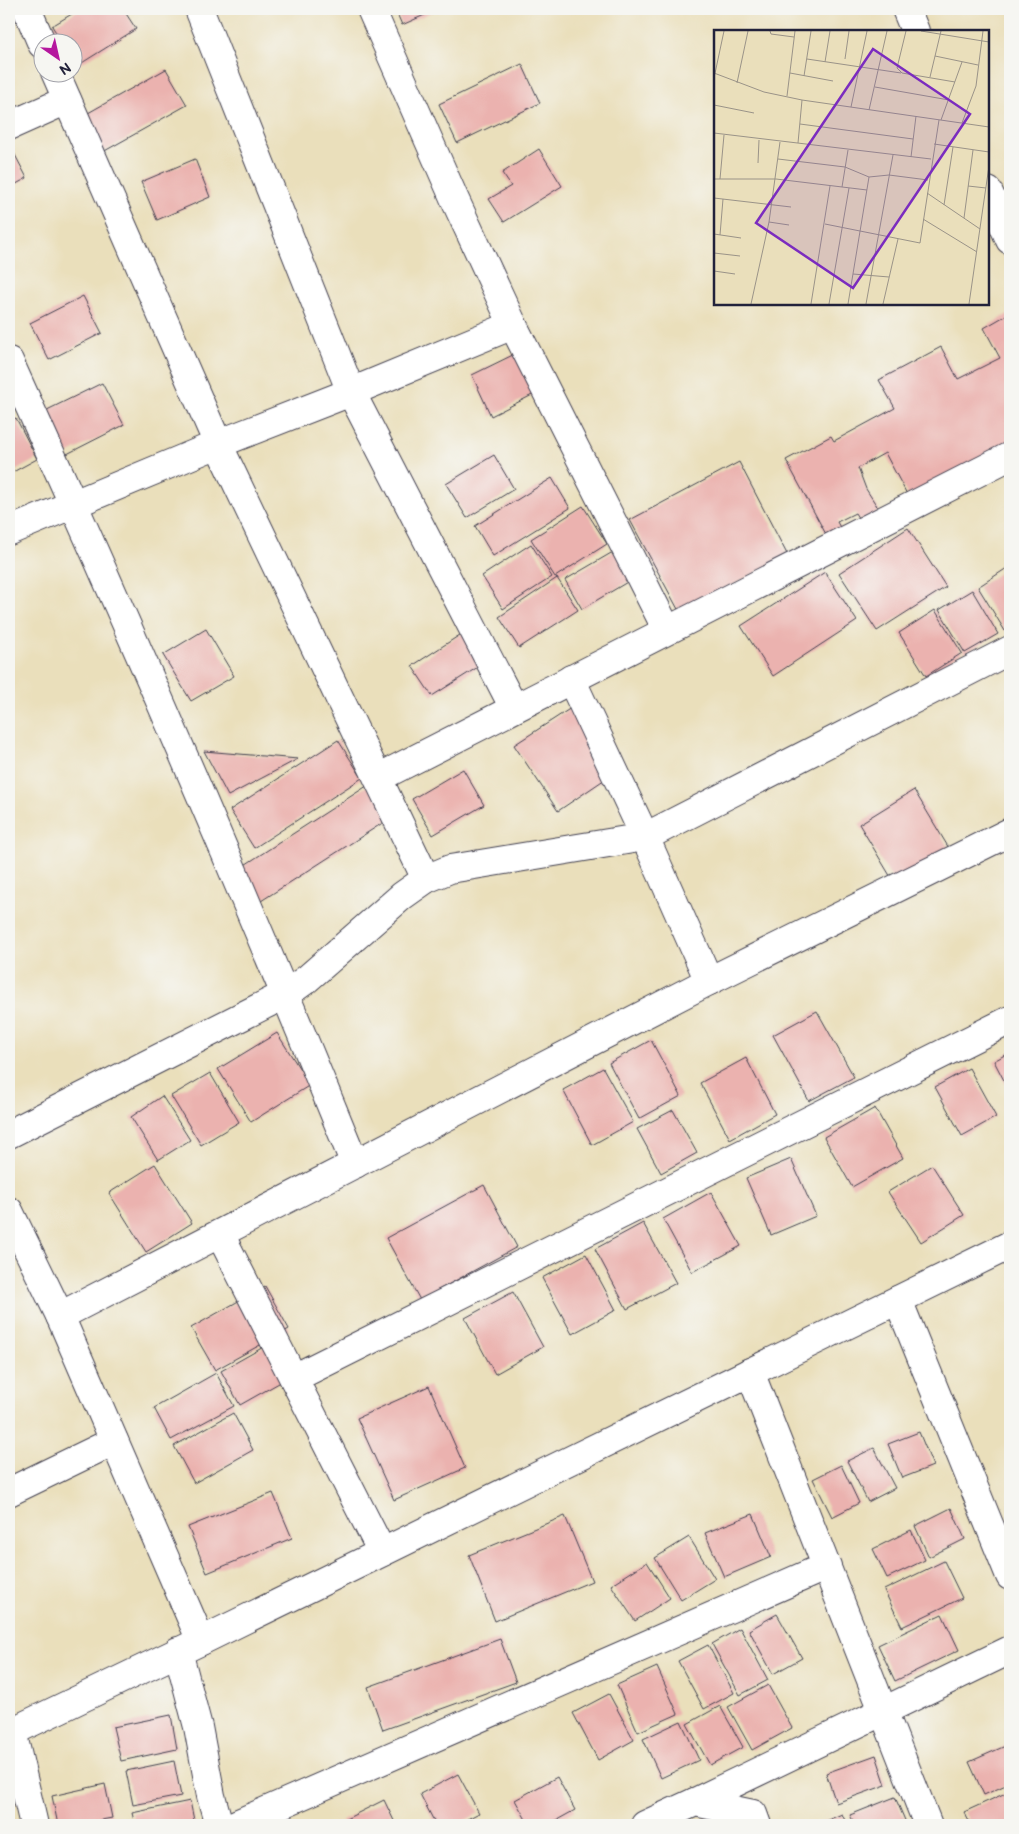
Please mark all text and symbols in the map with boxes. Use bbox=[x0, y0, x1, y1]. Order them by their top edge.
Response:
inset map bbox=[714, 30, 989, 305]
north arrow bbox=[32, 32, 82, 82]
text: N bbox=[56, 58, 74, 78]

